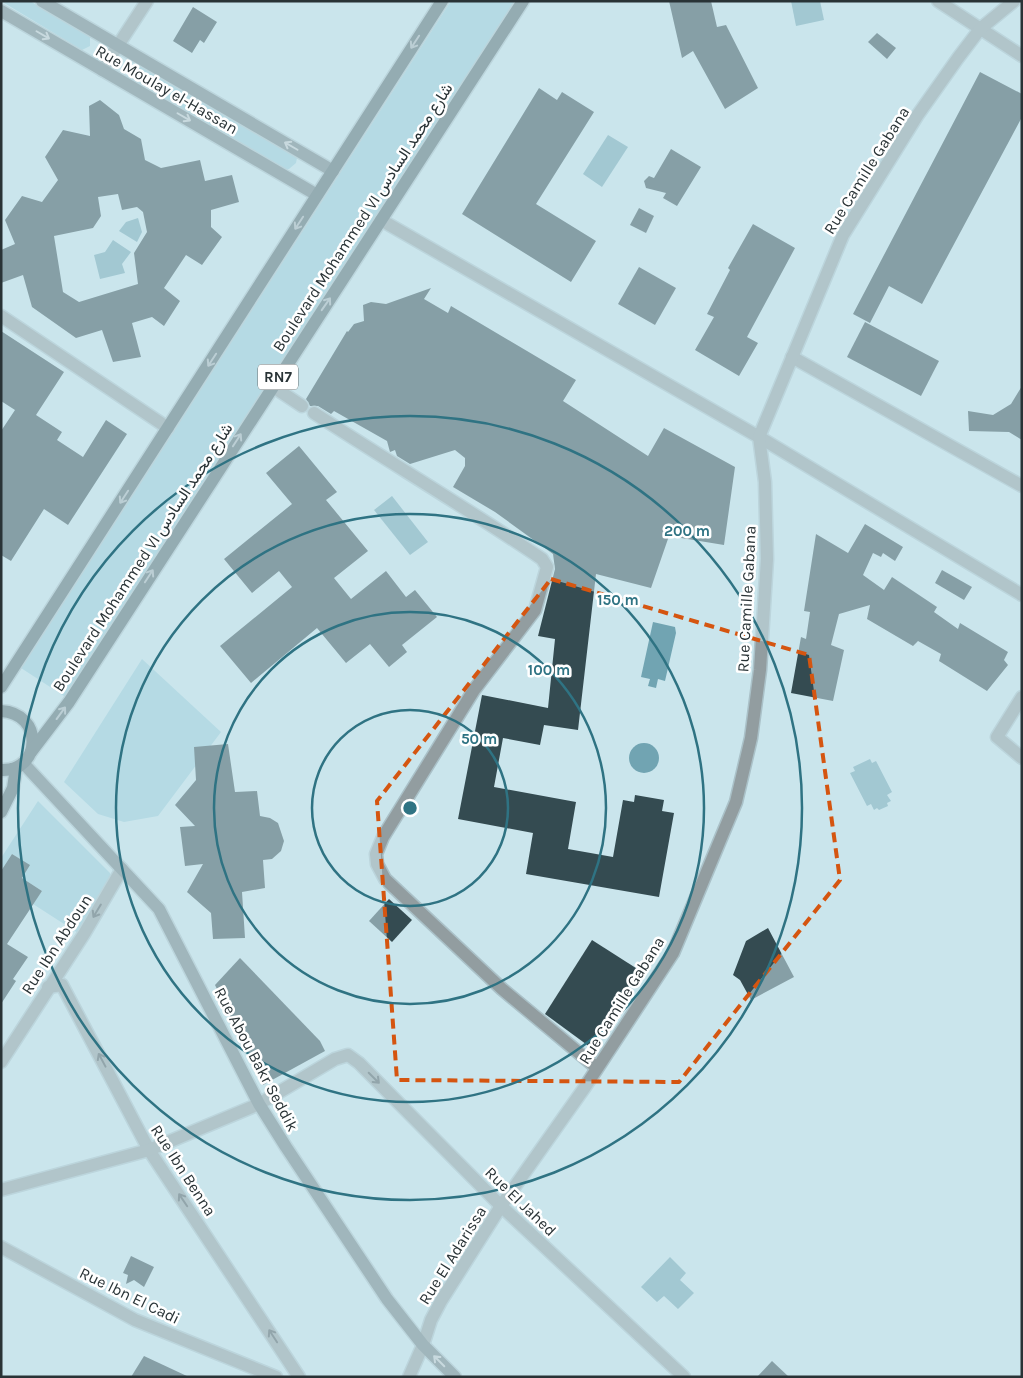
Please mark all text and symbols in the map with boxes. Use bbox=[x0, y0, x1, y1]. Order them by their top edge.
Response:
one-way arrow bbox=[36, 31, 50, 41]
one-way arrow bbox=[410, 35, 420, 49]
street label: Rue Moulay el-Hassan bbox=[92, 41, 241, 138]
street label: Boulevard Mohammed VI شارع محمد السادس bbox=[268, 80, 458, 356]
street label: Rue Camille Gabana bbox=[819, 103, 913, 238]
one-way arrow bbox=[176, 113, 190, 123]
one-way arrow bbox=[283, 141, 298, 151]
one-way arrow bbox=[294, 216, 304, 230]
one-way arrow bbox=[321, 297, 331, 311]
one-way arrow bbox=[206, 353, 217, 367]
road number: RN7 bbox=[258, 364, 298, 390]
street label: Boulevard Mohammed VI شارع محمد السادس bbox=[48, 420, 238, 696]
one-way arrow bbox=[232, 433, 243, 447]
one-way arrow bbox=[119, 489, 129, 503]
text: 200 m bbox=[664, 522, 710, 540]
street label: Rue Camille Gabana bbox=[733, 525, 760, 673]
one-way arrow bbox=[144, 570, 154, 584]
text: 150 m bbox=[597, 591, 639, 609]
text: 100 m bbox=[528, 661, 570, 679]
one-way arrow bbox=[56, 706, 66, 720]
text: 50 m bbox=[461, 730, 497, 748]
centre of rings bbox=[401, 799, 419, 817]
street label: Rue Ibn Abdoun bbox=[17, 891, 96, 998]
one-way arrow bbox=[92, 904, 102, 918]
street label: Rue Camille Gabana bbox=[574, 933, 668, 1068]
street label: Rue Abou Bakr Seddik bbox=[211, 984, 303, 1135]
one-way arrow bbox=[97, 1052, 107, 1067]
one-way arrow bbox=[368, 1072, 380, 1085]
street label: Rue Ibn Benna bbox=[147, 1121, 220, 1220]
street label: Rue El Jahed bbox=[481, 1163, 560, 1240]
one-way arrow bbox=[178, 1193, 188, 1207]
street label: Rue El Adarissa bbox=[415, 1203, 490, 1308]
street label: Rue Ibn El Cadi bbox=[77, 1263, 183, 1328]
one-way arrow bbox=[268, 1329, 278, 1343]
one-way arrow bbox=[433, 1355, 445, 1367]

